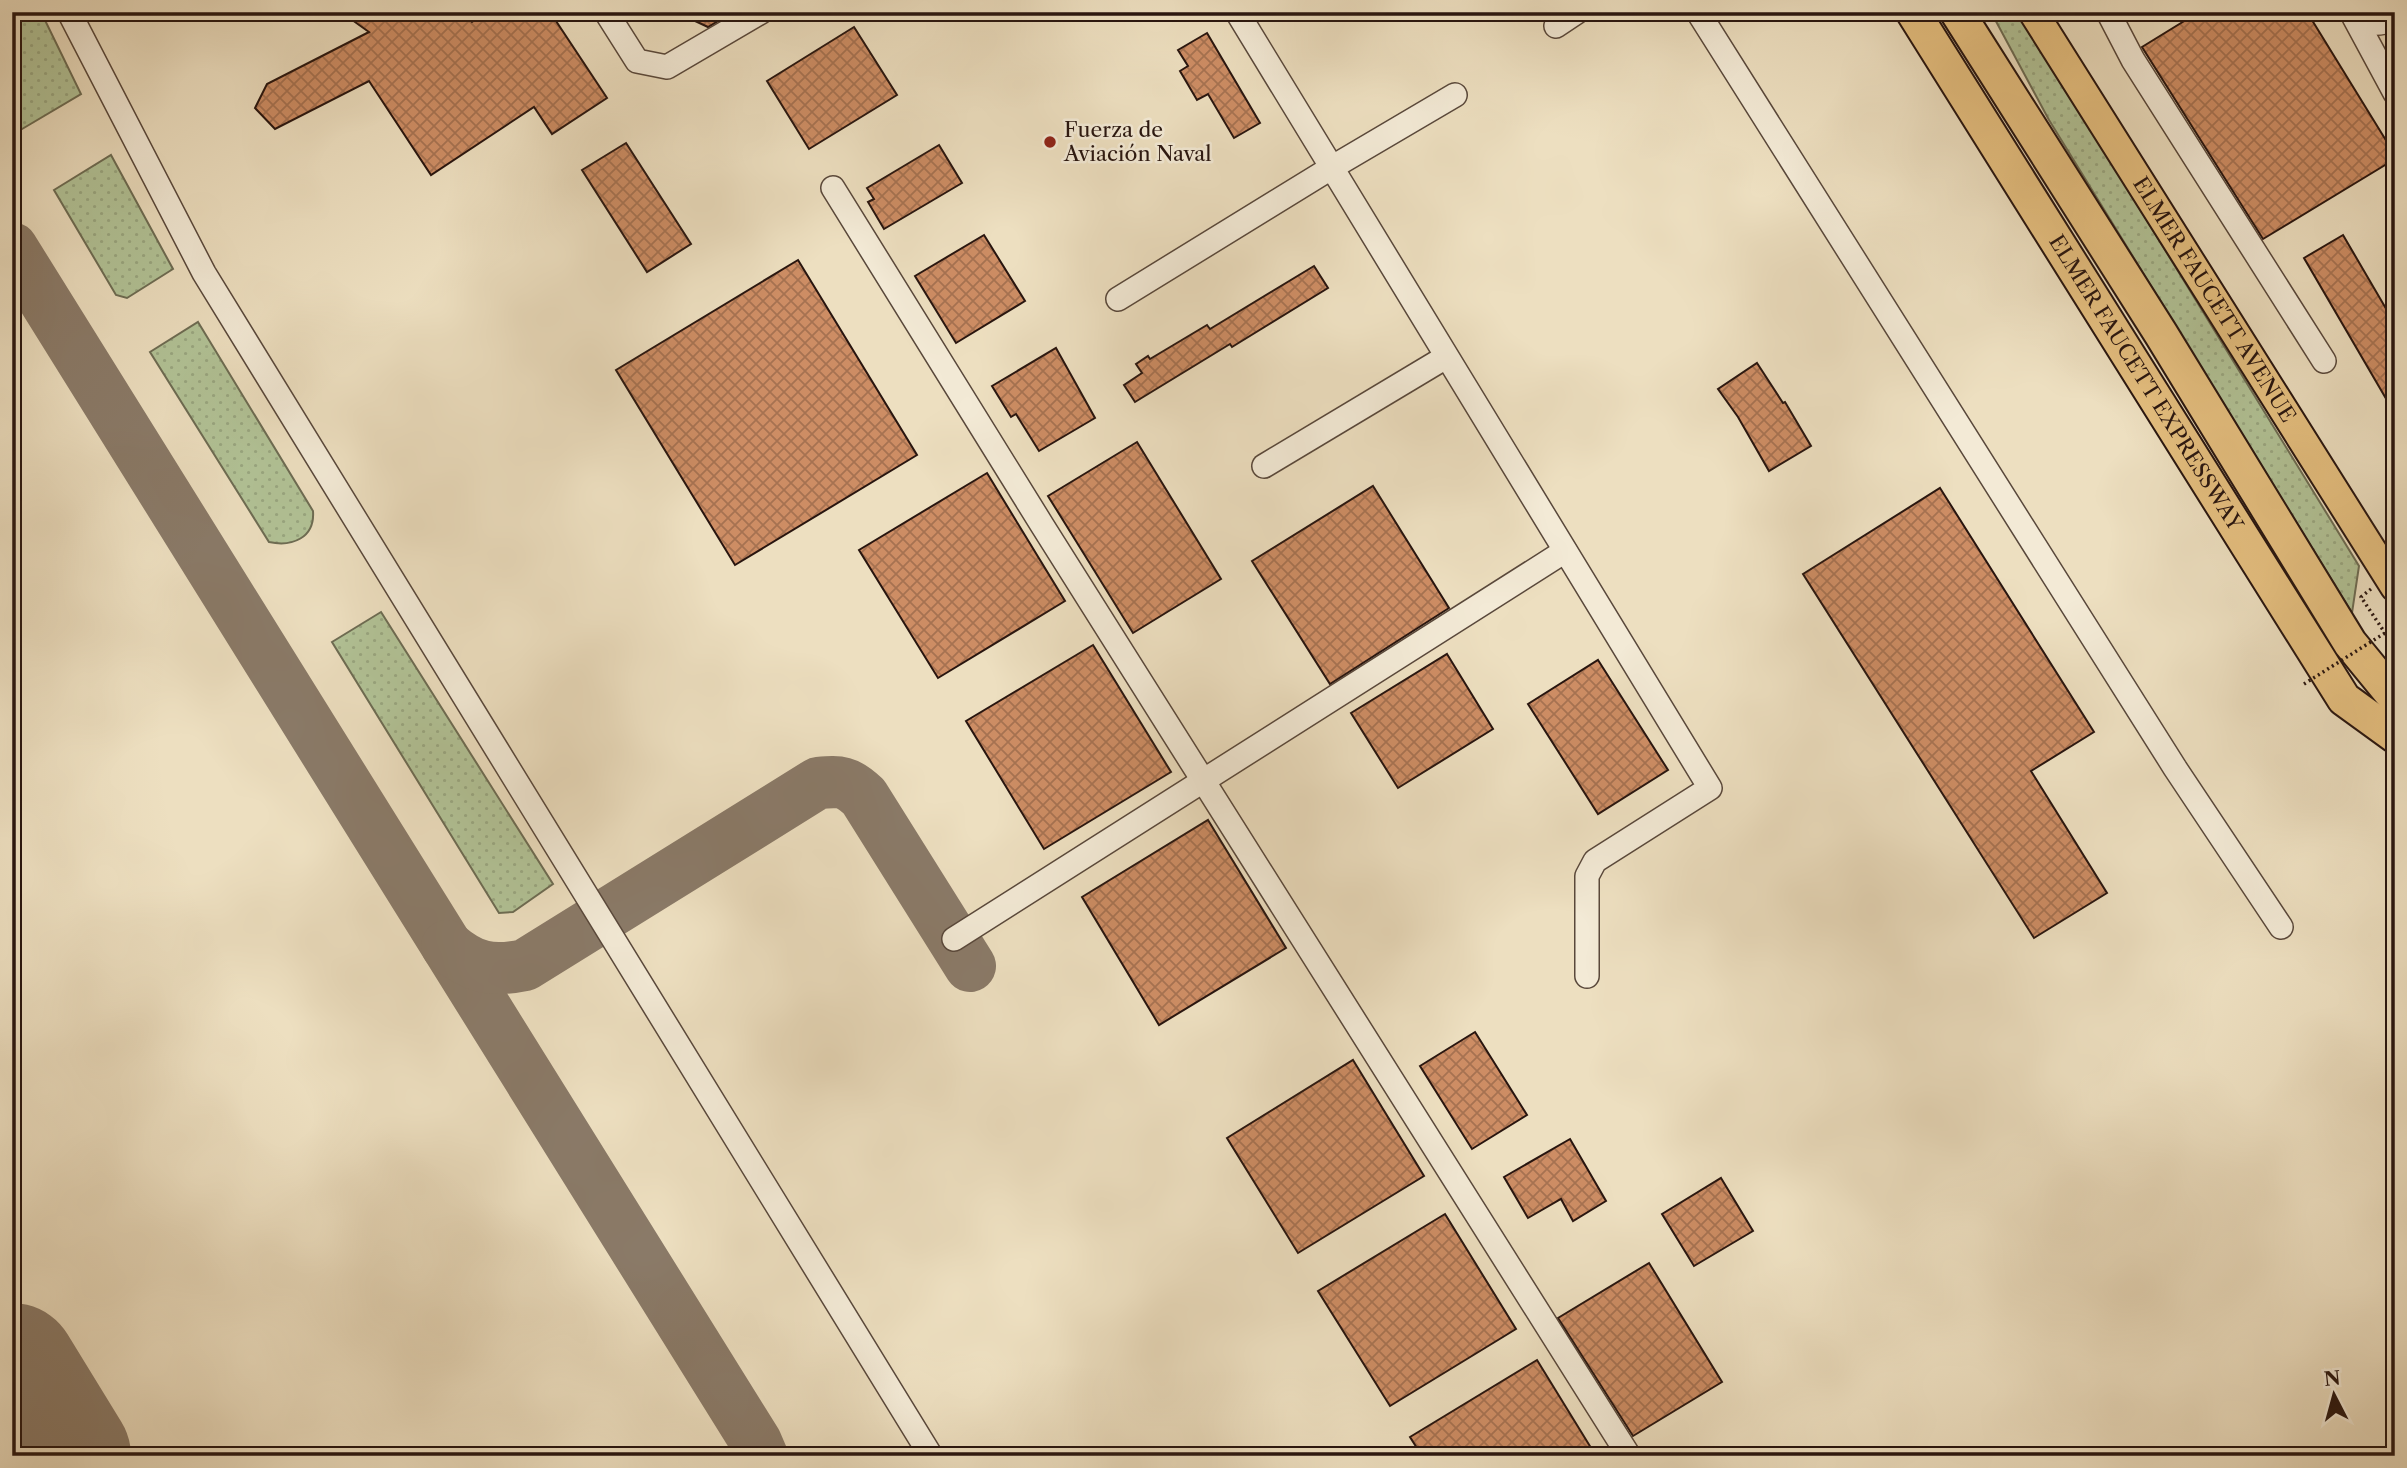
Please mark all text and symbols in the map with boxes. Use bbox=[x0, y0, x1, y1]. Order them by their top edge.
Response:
place label: Fuerza de Aviación Naval bbox=[1063, 117, 1212, 166]
marker: Fuerza de Aviación Naval bbox=[1042, 134, 1058, 150]
street label: ELMER FAUCETT AVENUE bbox=[2128, 172, 2301, 427]
street label: ELMER FAUCETT EXPRESSWAY bbox=[2044, 230, 2249, 536]
north arrow bbox=[2298, 1360, 2368, 1430]
text: N bbox=[2323, 1366, 2342, 1391]

